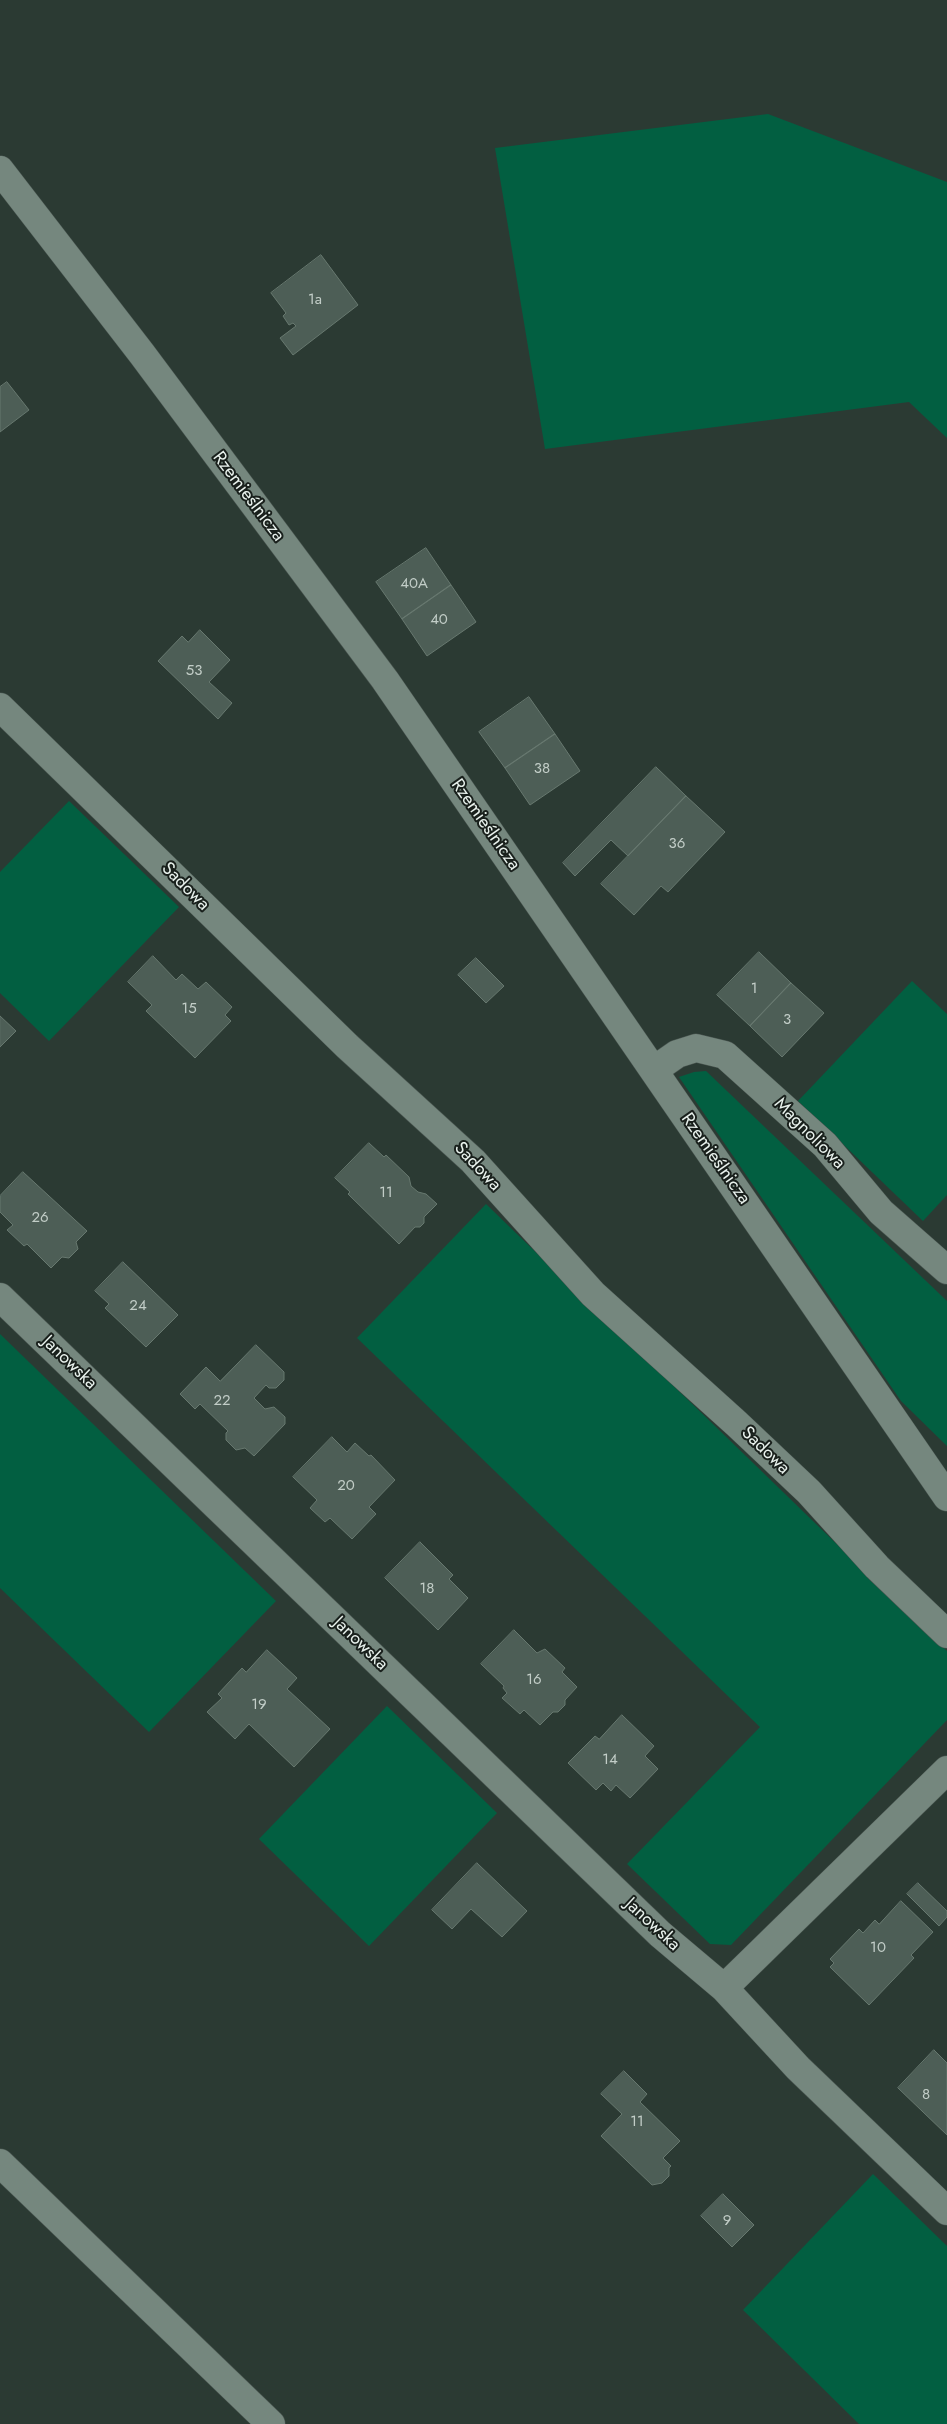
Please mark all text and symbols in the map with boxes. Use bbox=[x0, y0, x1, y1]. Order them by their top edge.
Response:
house number: 1a bbox=[308, 291, 322, 309]
street label: Rzemieślnicza bbox=[207, 448, 289, 546]
house number: 40A bbox=[400, 575, 428, 593]
house number: 40 bbox=[430, 611, 448, 629]
house number: 53 bbox=[186, 662, 202, 680]
house number: 38 bbox=[534, 760, 550, 778]
street label: Rzemieślnicza bbox=[446, 775, 524, 875]
house number: 36 bbox=[669, 835, 685, 853]
street label: Sadowa bbox=[156, 858, 214, 916]
house number: 1 bbox=[751, 980, 757, 998]
house number: 15 bbox=[181, 1000, 197, 1018]
house number: 3 bbox=[783, 1011, 791, 1029]
street label: Magnoliowa bbox=[769, 1094, 849, 1174]
street label: Rzemieślnicza bbox=[676, 1109, 754, 1209]
street label: Sadowa bbox=[449, 1138, 505, 1196]
house number: 11 bbox=[379, 1184, 393, 1202]
house number: 26 bbox=[31, 1209, 49, 1227]
house number: 24 bbox=[129, 1297, 147, 1315]
street label: Janowska bbox=[37, 1332, 101, 1394]
house number: 22 bbox=[213, 1392, 231, 1410]
street label: Sadowa bbox=[736, 1423, 794, 1479]
house number: 20 bbox=[337, 1477, 355, 1495]
house number: 18 bbox=[420, 1580, 434, 1598]
street label: Janowska bbox=[328, 1613, 392, 1675]
house number: 16 bbox=[526, 1671, 542, 1689]
house number: 19 bbox=[251, 1696, 267, 1714]
house number: 14 bbox=[602, 1751, 618, 1769]
street label: Janowska bbox=[620, 1894, 684, 1956]
house number: 10 bbox=[870, 1939, 886, 1957]
house number: 8 bbox=[922, 2086, 930, 2104]
house number: 11 bbox=[630, 2113, 644, 2131]
house number: 9 bbox=[723, 2212, 731, 2230]

